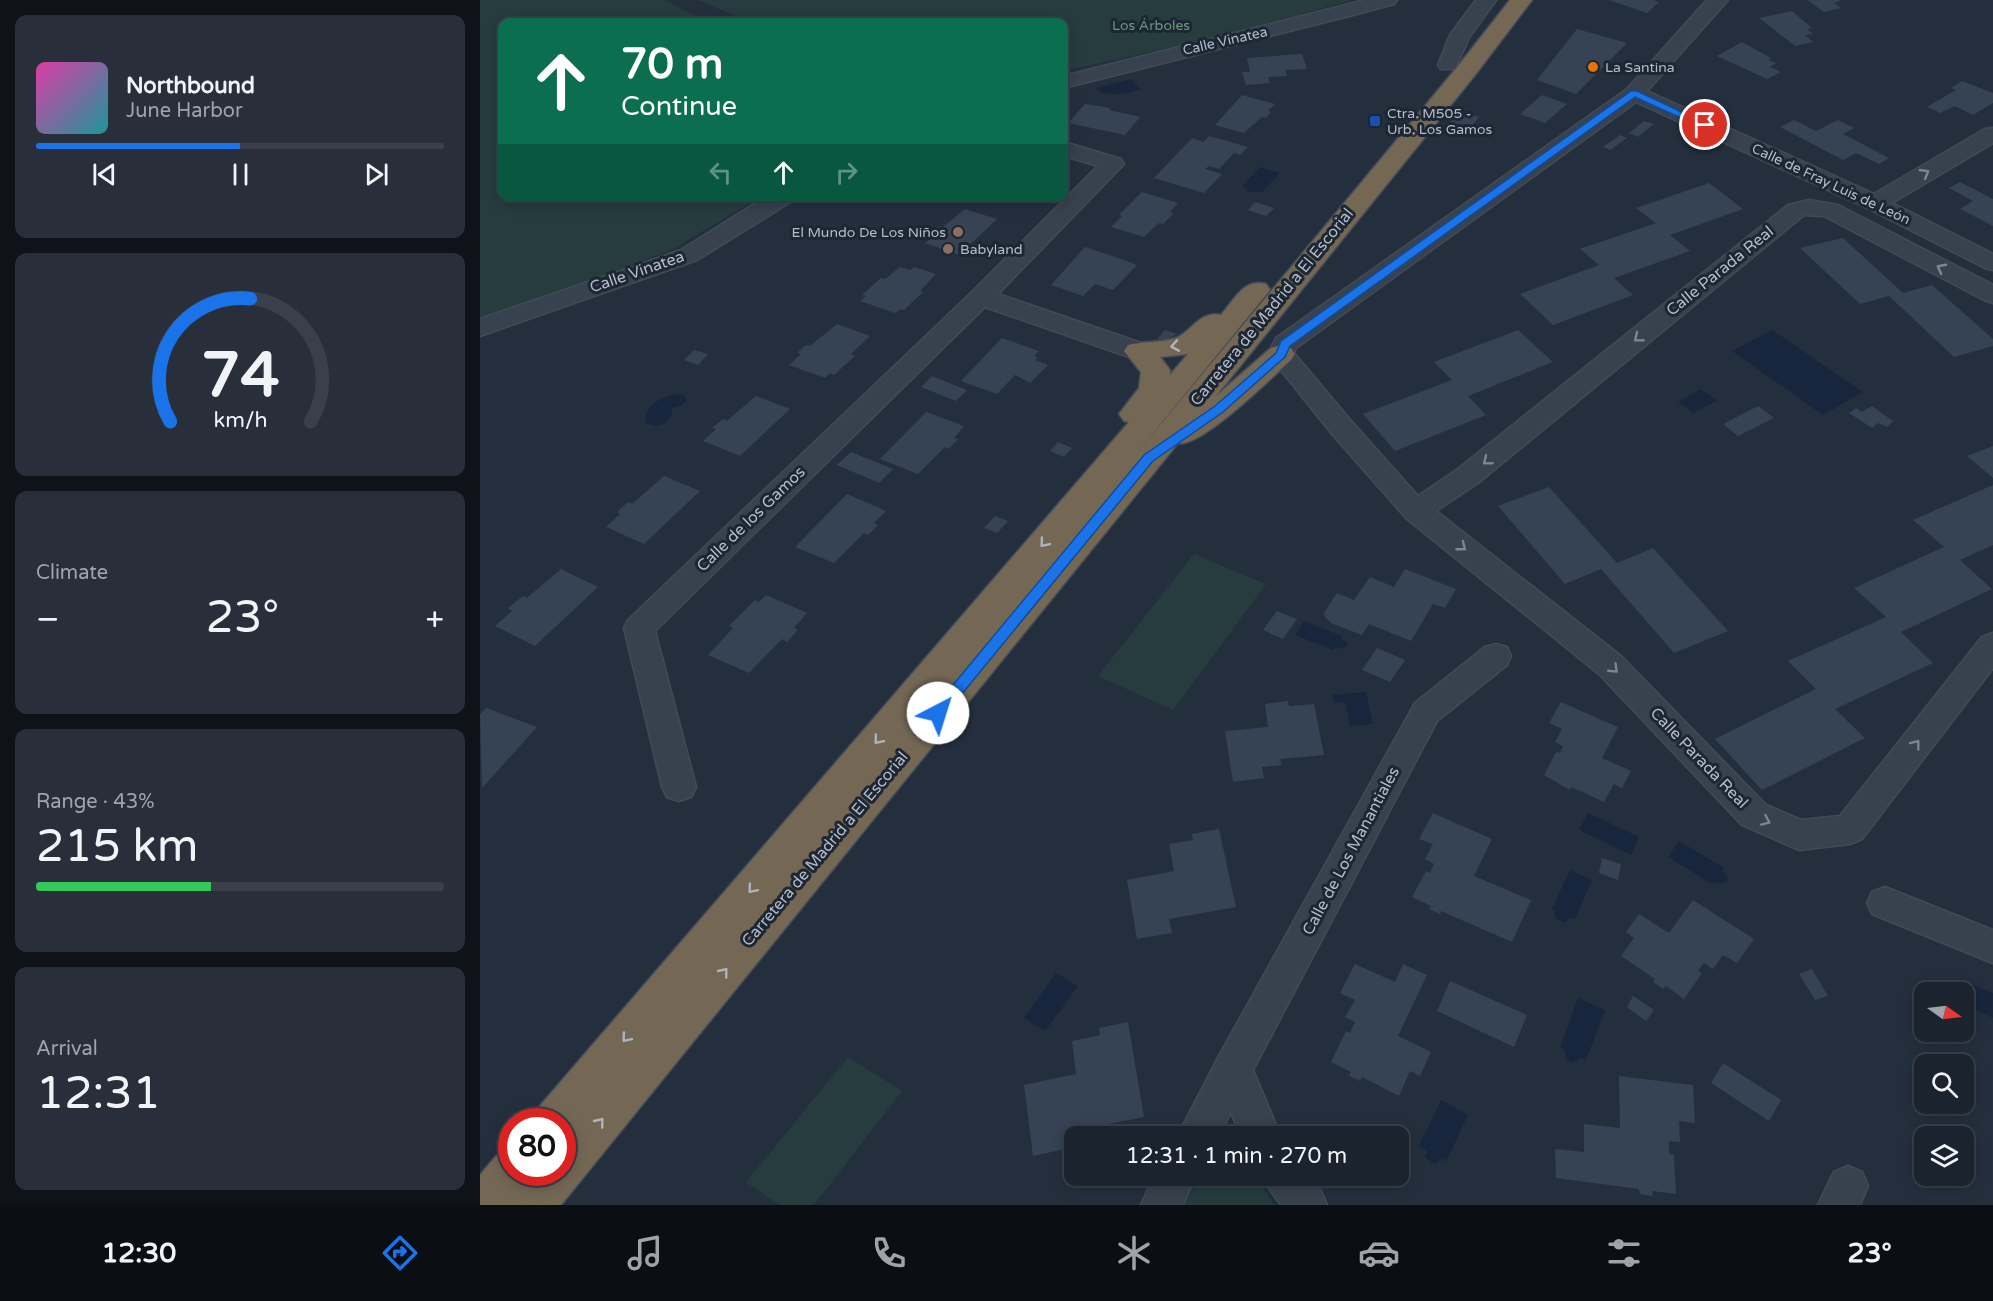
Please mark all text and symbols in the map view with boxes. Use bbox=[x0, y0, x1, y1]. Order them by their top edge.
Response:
park label: Los Árboles bbox=[1112, 17, 1190, 34]
street label: Calle Vinatea bbox=[1181, 23, 1269, 59]
text: 70 m bbox=[621, 39, 723, 90]
icon: ahead bbox=[522, 42, 600, 120]
place label: La Santina bbox=[1605, 59, 1675, 76]
marker: La Santina bbox=[1586, 60, 1600, 74]
text: Northbound bbox=[126, 73, 255, 99]
text: Continue bbox=[621, 90, 737, 123]
text: June Harbor bbox=[126, 99, 243, 123]
pin bbox=[1679, 99, 1730, 150]
place label: Ctra. M505 - Urb. Los Gamos bbox=[1387, 105, 1492, 138]
icon: arrive bbox=[1688, 108, 1721, 141]
marker: Ctra. M505 - Urb. Los Gamos bbox=[1368, 114, 1382, 128]
street label: Calle de Fray Luis de León bbox=[1749, 140, 1913, 228]
icon: left bbox=[704, 156, 737, 189]
icon: ahead bbox=[767, 156, 800, 189]
icon: right bbox=[830, 156, 863, 189]
icon: previous bbox=[88, 158, 121, 191]
icon: pause bbox=[224, 158, 257, 191]
icon: next bbox=[360, 158, 393, 191]
one-way arrow bbox=[1919, 169, 1929, 180]
street label: Carretera de Madrid a El Escorial bbox=[1186, 204, 1358, 410]
street label: Calle Parada Real bbox=[1662, 222, 1778, 320]
place label: El Mundo De Los Niños bbox=[791, 224, 946, 241]
marker: El Mundo De Los Niños bbox=[951, 225, 965, 239]
place label: Babyland bbox=[960, 241, 1023, 258]
marker: Babyland bbox=[941, 242, 955, 256]
street label: Calle Vinatea bbox=[587, 246, 687, 298]
one-way arrow bbox=[1937, 264, 1947, 275]
one-way arrow bbox=[1634, 331, 1645, 342]
text: 74 bbox=[201, 339, 279, 414]
one-way arrow bbox=[1170, 340, 1180, 352]
text: km/h bbox=[213, 407, 267, 433]
one-way arrow bbox=[1483, 453, 1494, 464]
street label: Calle de los Gamos bbox=[692, 462, 810, 576]
one-way arrow bbox=[1040, 536, 1051, 547]
one-way arrow bbox=[1455, 540, 1466, 551]
text: Climate bbox=[36, 561, 108, 585]
text: 23° bbox=[206, 591, 279, 645]
text: − bbox=[36, 600, 60, 639]
text: + bbox=[425, 600, 444, 639]
one-way arrow bbox=[1607, 662, 1617, 673]
position arrow bbox=[906, 681, 970, 745]
street label: Calle Parada Real bbox=[1646, 703, 1752, 813]
one-way arrow bbox=[874, 733, 885, 744]
one-way arrow bbox=[1909, 739, 1920, 750]
street label: Carretera de Madrid a El Escorial bbox=[738, 747, 912, 951]
street label: Calle de Los Manantiales bbox=[1298, 763, 1404, 939]
text: Range · 43% bbox=[36, 790, 155, 814]
one-way arrow bbox=[1760, 813, 1771, 825]
text: 215 km bbox=[36, 820, 198, 874]
one-way arrow bbox=[748, 882, 759, 893]
one-way arrow bbox=[716, 967, 727, 978]
north arrow bbox=[1914, 982, 1974, 1042]
map controls bbox=[1914, 982, 1974, 1186]
one-way arrow bbox=[622, 1031, 633, 1042]
text: Arrival bbox=[36, 1037, 98, 1061]
button: search bbox=[1914, 1054, 1974, 1114]
text: 12:31 bbox=[36, 1067, 161, 1121]
speed limit sign: 80 bbox=[498, 1108, 576, 1186]
one-way arrow bbox=[592, 1118, 603, 1129]
button: layers bbox=[1914, 1126, 1974, 1186]
text: 12:31 · 1 min · 270 m bbox=[1126, 1143, 1347, 1169]
icon: directions bbox=[379, 1232, 421, 1274]
icon: music bbox=[624, 1232, 666, 1274]
icon: phone bbox=[868, 1232, 910, 1274]
icon: climate bbox=[1113, 1232, 1155, 1274]
icon: car bbox=[1358, 1232, 1400, 1274]
icon: filters bbox=[1603, 1232, 1645, 1274]
text: 12:30 bbox=[101, 1237, 176, 1270]
text: 23° bbox=[1847, 1237, 1892, 1270]

